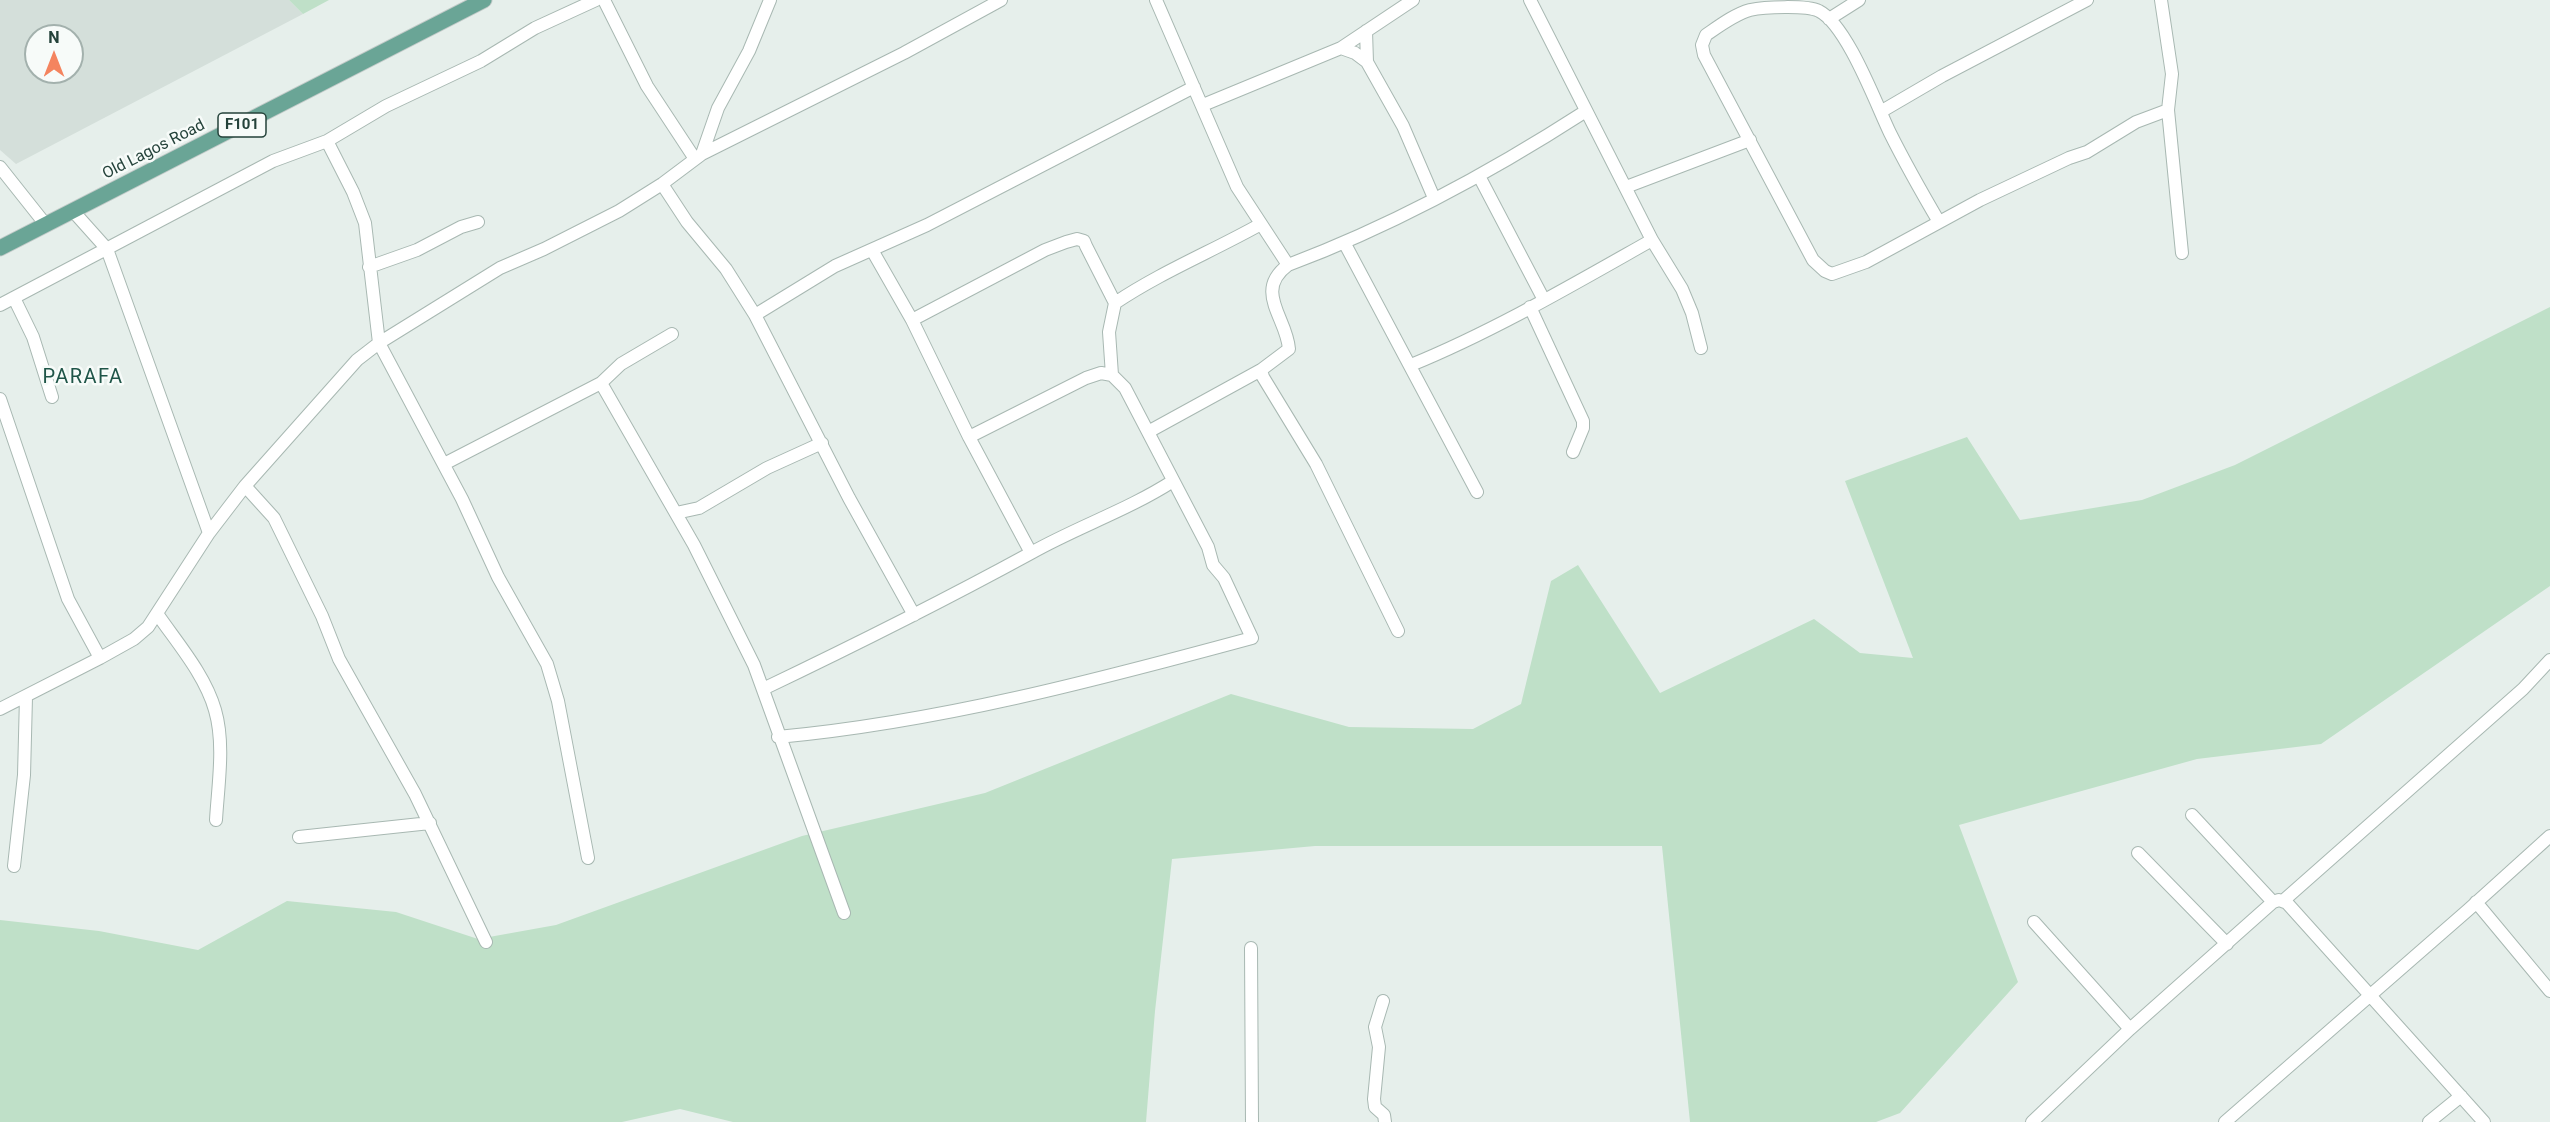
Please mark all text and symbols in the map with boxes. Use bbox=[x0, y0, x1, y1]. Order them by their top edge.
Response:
north arrow bbox=[24, 24, 84, 84]
text: N bbox=[48, 28, 60, 47]
road number: F101 bbox=[218, 113, 266, 137]
street label: Old Lagos Road bbox=[100, 116, 208, 184]
district label: PARAFA bbox=[42, 366, 124, 390]

